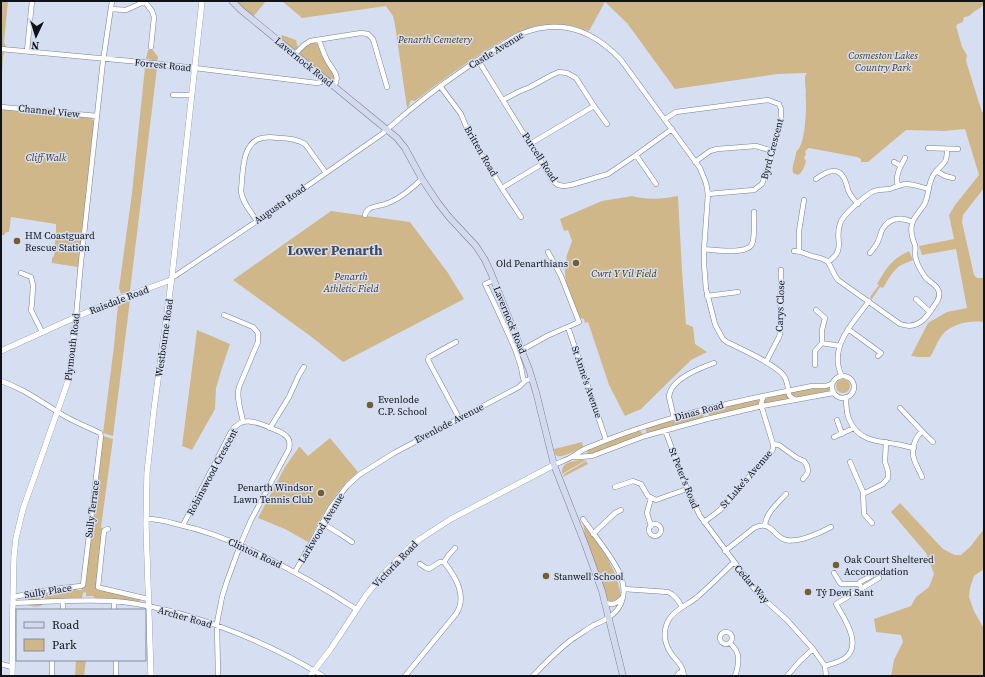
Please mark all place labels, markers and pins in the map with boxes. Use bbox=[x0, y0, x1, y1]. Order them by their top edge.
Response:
place label: HM Coastguard Rescue Station bbox=[25, 229, 95, 254]
marker: HM Coastguard Rescue Station bbox=[12, 236, 22, 246]
place label: Old Penarthians bbox=[496, 257, 568, 270]
marker: Old Penarthians bbox=[571, 258, 581, 268]
place label: Evenlode C.P. School bbox=[378, 393, 427, 418]
marker: Evenlode C.P. School bbox=[365, 400, 375, 410]
place label: Penarth Windsor Lawn Tennis Club bbox=[233, 481, 314, 506]
marker: Penarth Windsor Lawn Tennis Club bbox=[316, 488, 326, 498]
place label: Oak Court Sheltered Accomodation bbox=[844, 553, 934, 578]
marker: Oak Court Sheltered Accomodation bbox=[831, 560, 841, 570]
place label: Stanwell School bbox=[554, 570, 624, 583]
marker: Stanwell School bbox=[541, 571, 551, 581]
place label: Tŷ Dewi Sant bbox=[816, 586, 874, 599]
marker: Tŷ Dewi Sant bbox=[803, 587, 813, 597]

